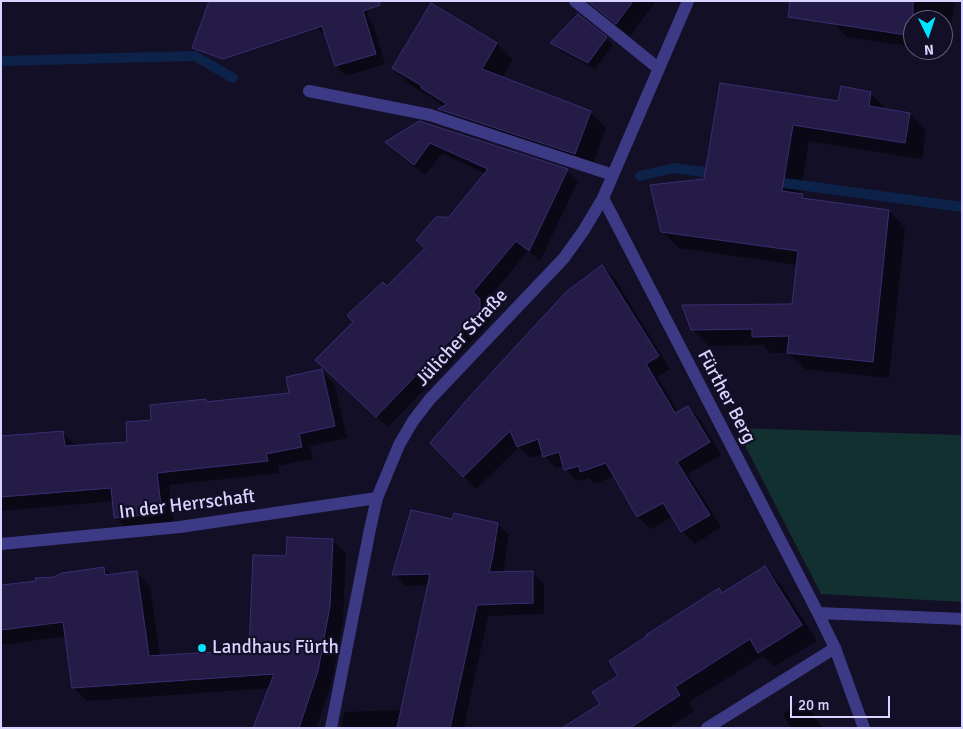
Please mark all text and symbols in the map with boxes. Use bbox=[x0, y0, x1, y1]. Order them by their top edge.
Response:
north arrow bbox=[903, 10, 953, 60]
text: N bbox=[924, 41, 934, 58]
street label: Jülicher Straße bbox=[411, 285, 513, 391]
street label: Fürther Berg bbox=[692, 346, 760, 448]
street label: In der Herrschaft bbox=[118, 485, 256, 525]
place label: Landhaus Fürth bbox=[212, 637, 339, 659]
marker: Landhaus Fürth bbox=[196, 642, 208, 654]
scale bar bbox=[793, 686, 893, 718]
text: 20 m bbox=[798, 696, 829, 714]

